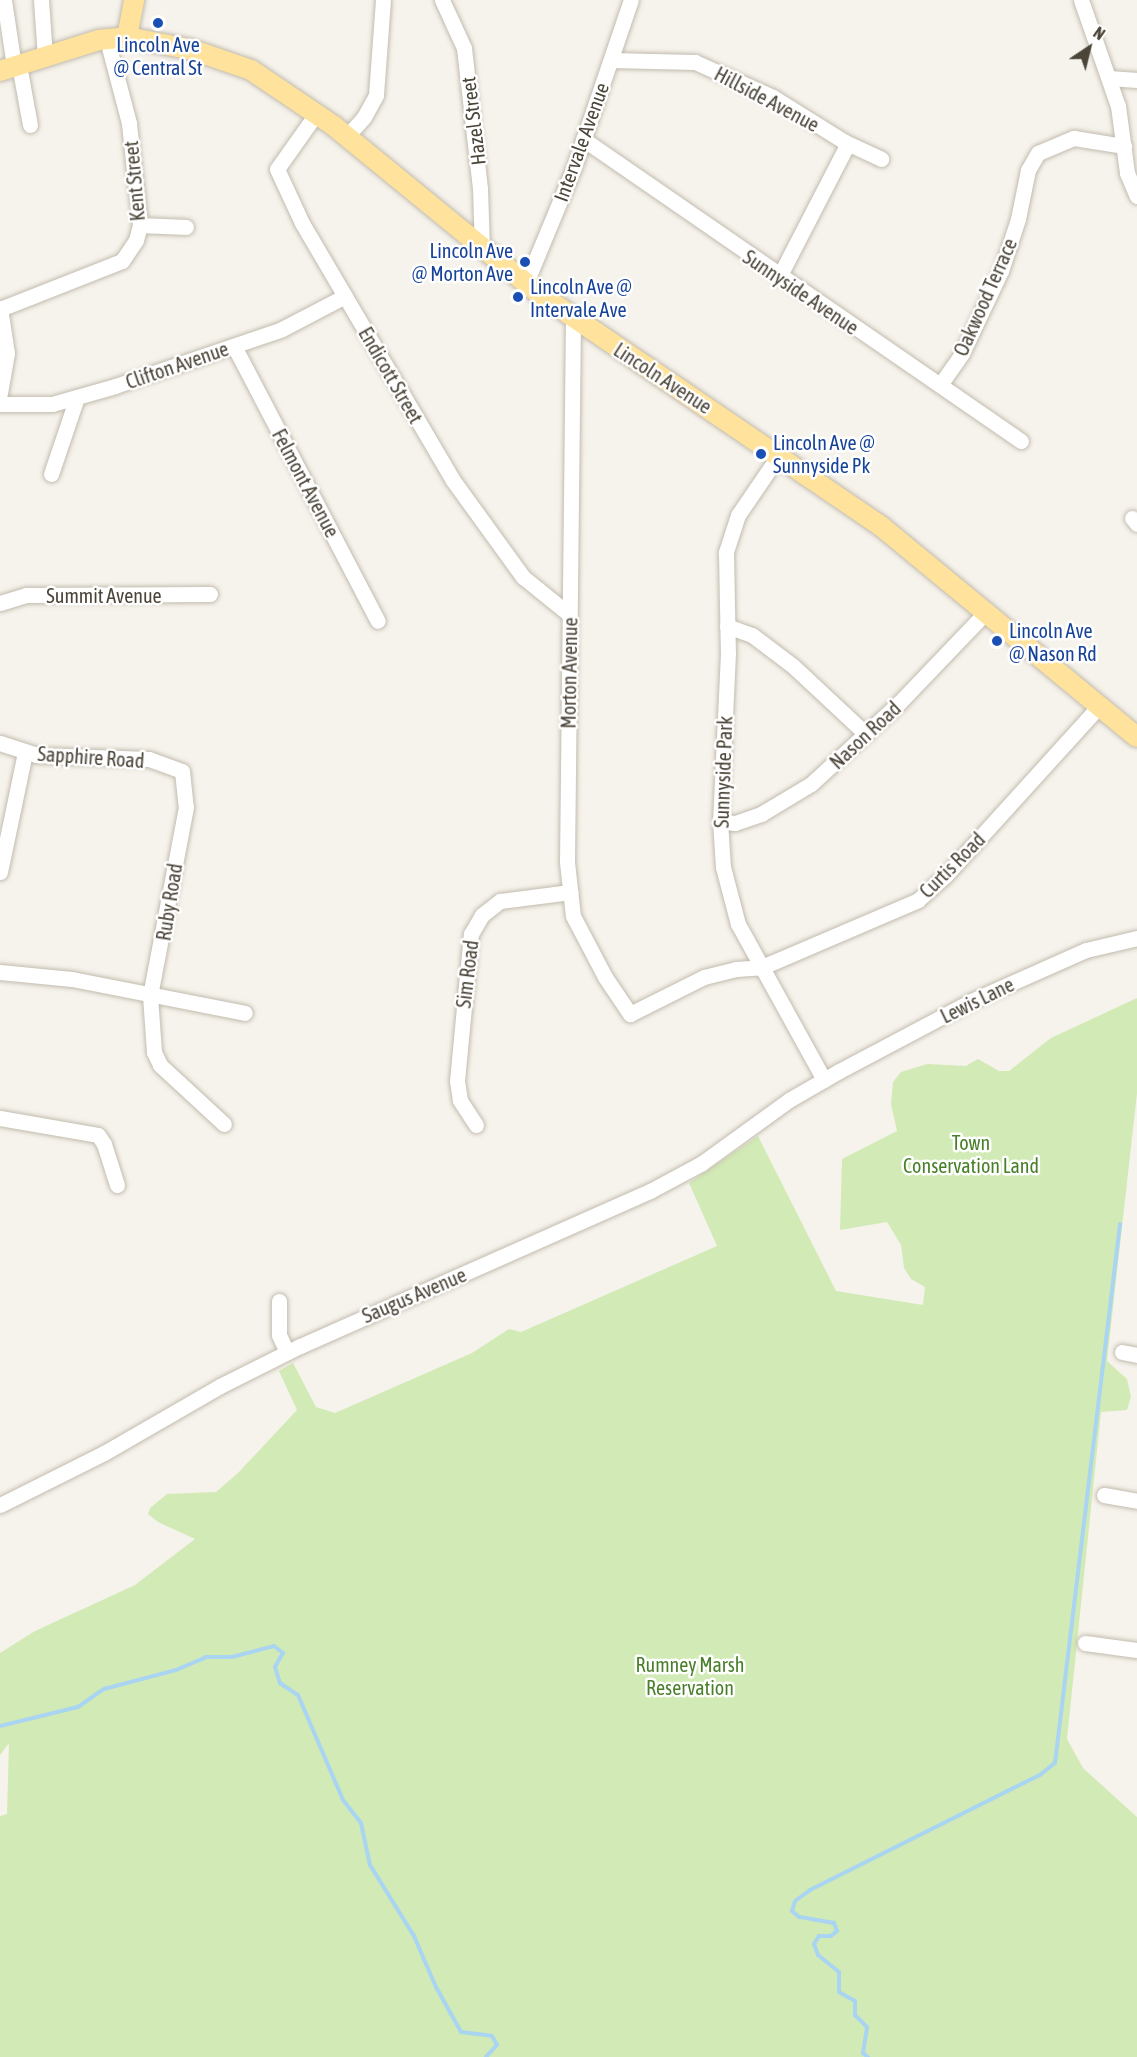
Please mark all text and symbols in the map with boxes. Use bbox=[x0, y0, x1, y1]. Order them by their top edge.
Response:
marker: Lincoln Ave @ Central St bbox=[151, 16, 165, 30]
north arrow bbox=[1059, 18, 1119, 78]
text: N bbox=[1090, 23, 1108, 43]
place label: Lincoln Ave @ Central St bbox=[114, 33, 202, 80]
street label: Hillside Avenue bbox=[711, 61, 823, 137]
street label: Hazel Street bbox=[456, 75, 490, 167]
street label: Intervale Avenue bbox=[548, 79, 614, 205]
street label: Kent Street bbox=[119, 140, 149, 222]
street label: Oakwood Terrace bbox=[948, 234, 1022, 360]
place label: Lincoln Ave @ Morton Ave bbox=[412, 238, 513, 285]
street label: Sunnyside Avenue bbox=[739, 245, 863, 339]
marker: Lincoln Ave @ Morton Ave bbox=[518, 255, 532, 269]
place label: Lincoln Ave @ Intervale Ave bbox=[530, 274, 632, 321]
marker: Lincoln Ave @ Intervale Ave bbox=[511, 290, 525, 304]
street label: Endicott Street bbox=[354, 323, 428, 427]
street label: Clifton Avenue bbox=[122, 336, 232, 394]
street label: Lincoln Avenue bbox=[610, 337, 716, 419]
street label: Felmont Avenue bbox=[267, 425, 345, 541]
place label: Lincoln Ave @ Sunnyside Pk bbox=[773, 430, 875, 477]
marker: Lincoln Ave @ Sunnyside Pk bbox=[754, 447, 768, 461]
street label: Summit Avenue bbox=[46, 583, 162, 607]
street label: Morton Avenue bbox=[556, 617, 582, 729]
place label: Lincoln Ave @ Nason Rd bbox=[1009, 618, 1097, 665]
marker: Lincoln Ave @ Nason Rd bbox=[990, 634, 1004, 648]
street label: Nason Road bbox=[825, 696, 905, 774]
street label: Sunnyside Park bbox=[709, 716, 737, 828]
street label: Sapphire Road bbox=[37, 741, 145, 773]
street label: Curtis Road bbox=[914, 827, 990, 903]
street label: Ruby Road bbox=[151, 862, 187, 942]
street label: Sim Road bbox=[451, 939, 483, 1009]
street label: Lewis Lane bbox=[936, 972, 1018, 1028]
park label: Town Conservation Land bbox=[903, 1131, 1039, 1178]
street label: Saugus Avenue bbox=[358, 1262, 470, 1328]
park label: Rumney Marsh Reservation bbox=[636, 1652, 744, 1699]

